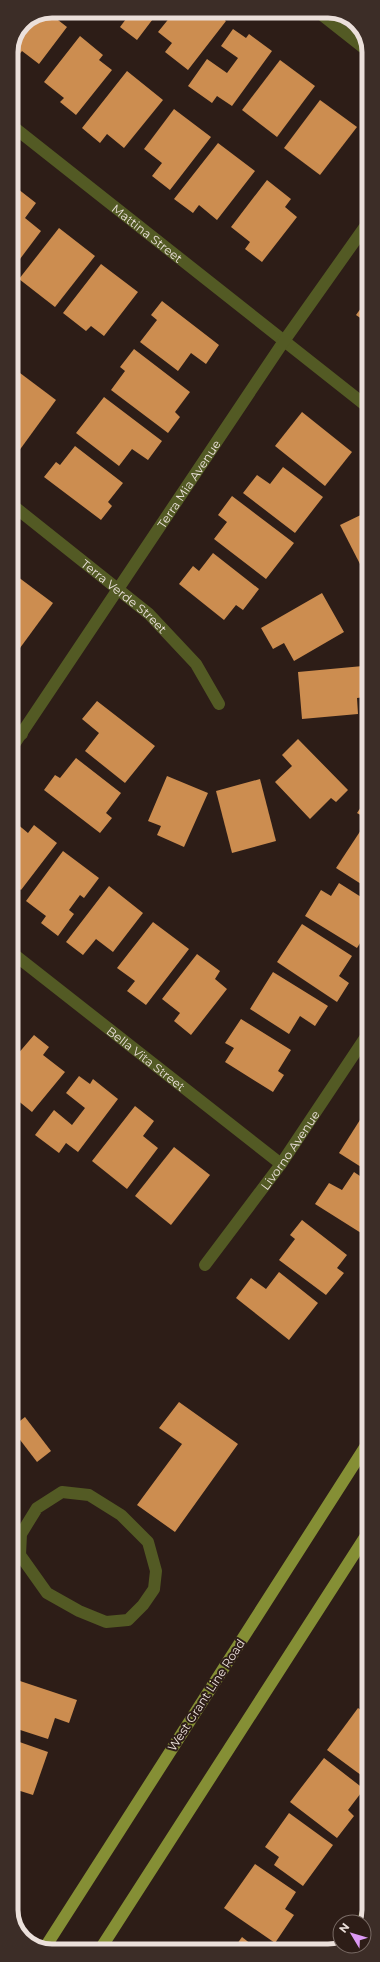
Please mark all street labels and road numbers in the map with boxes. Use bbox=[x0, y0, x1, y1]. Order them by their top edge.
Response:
street label: Mattina Street bbox=[109, 200, 186, 266]
street label: Terra Mia Avenue bbox=[154, 437, 223, 531]
street label: Terra Verde Street bbox=[79, 556, 170, 636]
street label: Bella Vita Street bbox=[104, 1023, 189, 1094]
street label: Livorno Avenue bbox=[257, 1107, 322, 1192]
street label: West Grant Line Road bbox=[164, 1636, 248, 1754]

